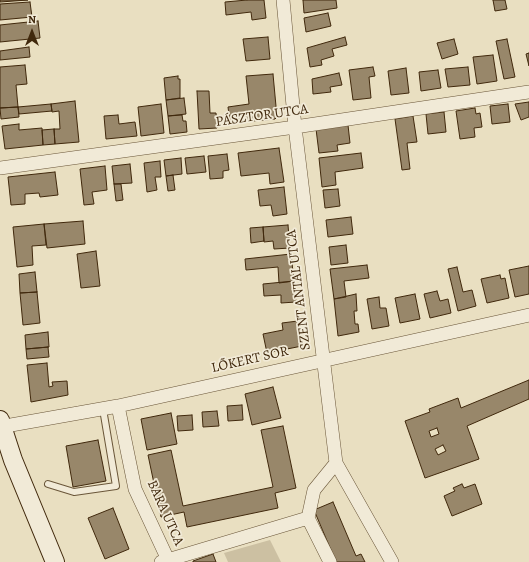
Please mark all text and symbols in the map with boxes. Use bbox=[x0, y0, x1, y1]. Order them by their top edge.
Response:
north arrow bbox=[12, 12, 52, 52]
text: N bbox=[28, 12, 36, 27]
street label: PÁSZTOR UTCA bbox=[215, 101, 309, 131]
street label: SZENT ANTAL UTCA bbox=[283, 229, 315, 351]
street label: LŐKERT SOR bbox=[210, 343, 290, 377]
street label: BARA UTCA bbox=[143, 478, 187, 548]

